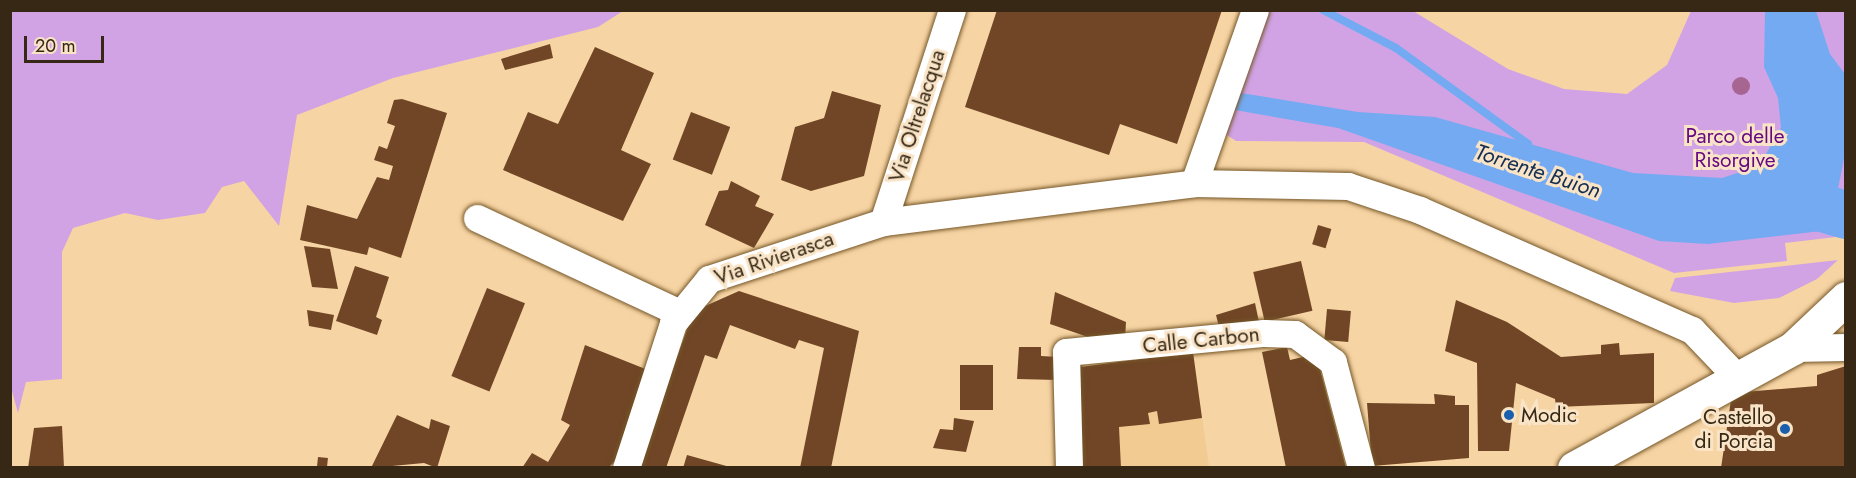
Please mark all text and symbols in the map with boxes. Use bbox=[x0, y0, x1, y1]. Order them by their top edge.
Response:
scale bar bbox=[27, 24, 106, 62]
text: 20 m bbox=[35, 33, 75, 59]
street label: Via Oltrelacqua bbox=[884, 47, 950, 185]
park label: Parco delle Risorgive bbox=[1686, 123, 1784, 173]
water label: Torrente Buion bbox=[1472, 138, 1604, 204]
street label: Via Rivierasca bbox=[711, 226, 837, 290]
street label: Calle Carbon bbox=[1141, 321, 1261, 359]
place label: Modic bbox=[1521, 402, 1577, 428]
place label: Castello di Porcia bbox=[1694, 404, 1773, 454]
marker: Modic bbox=[1502, 408, 1516, 422]
marker: Castello di Porcia bbox=[1778, 422, 1792, 436]

